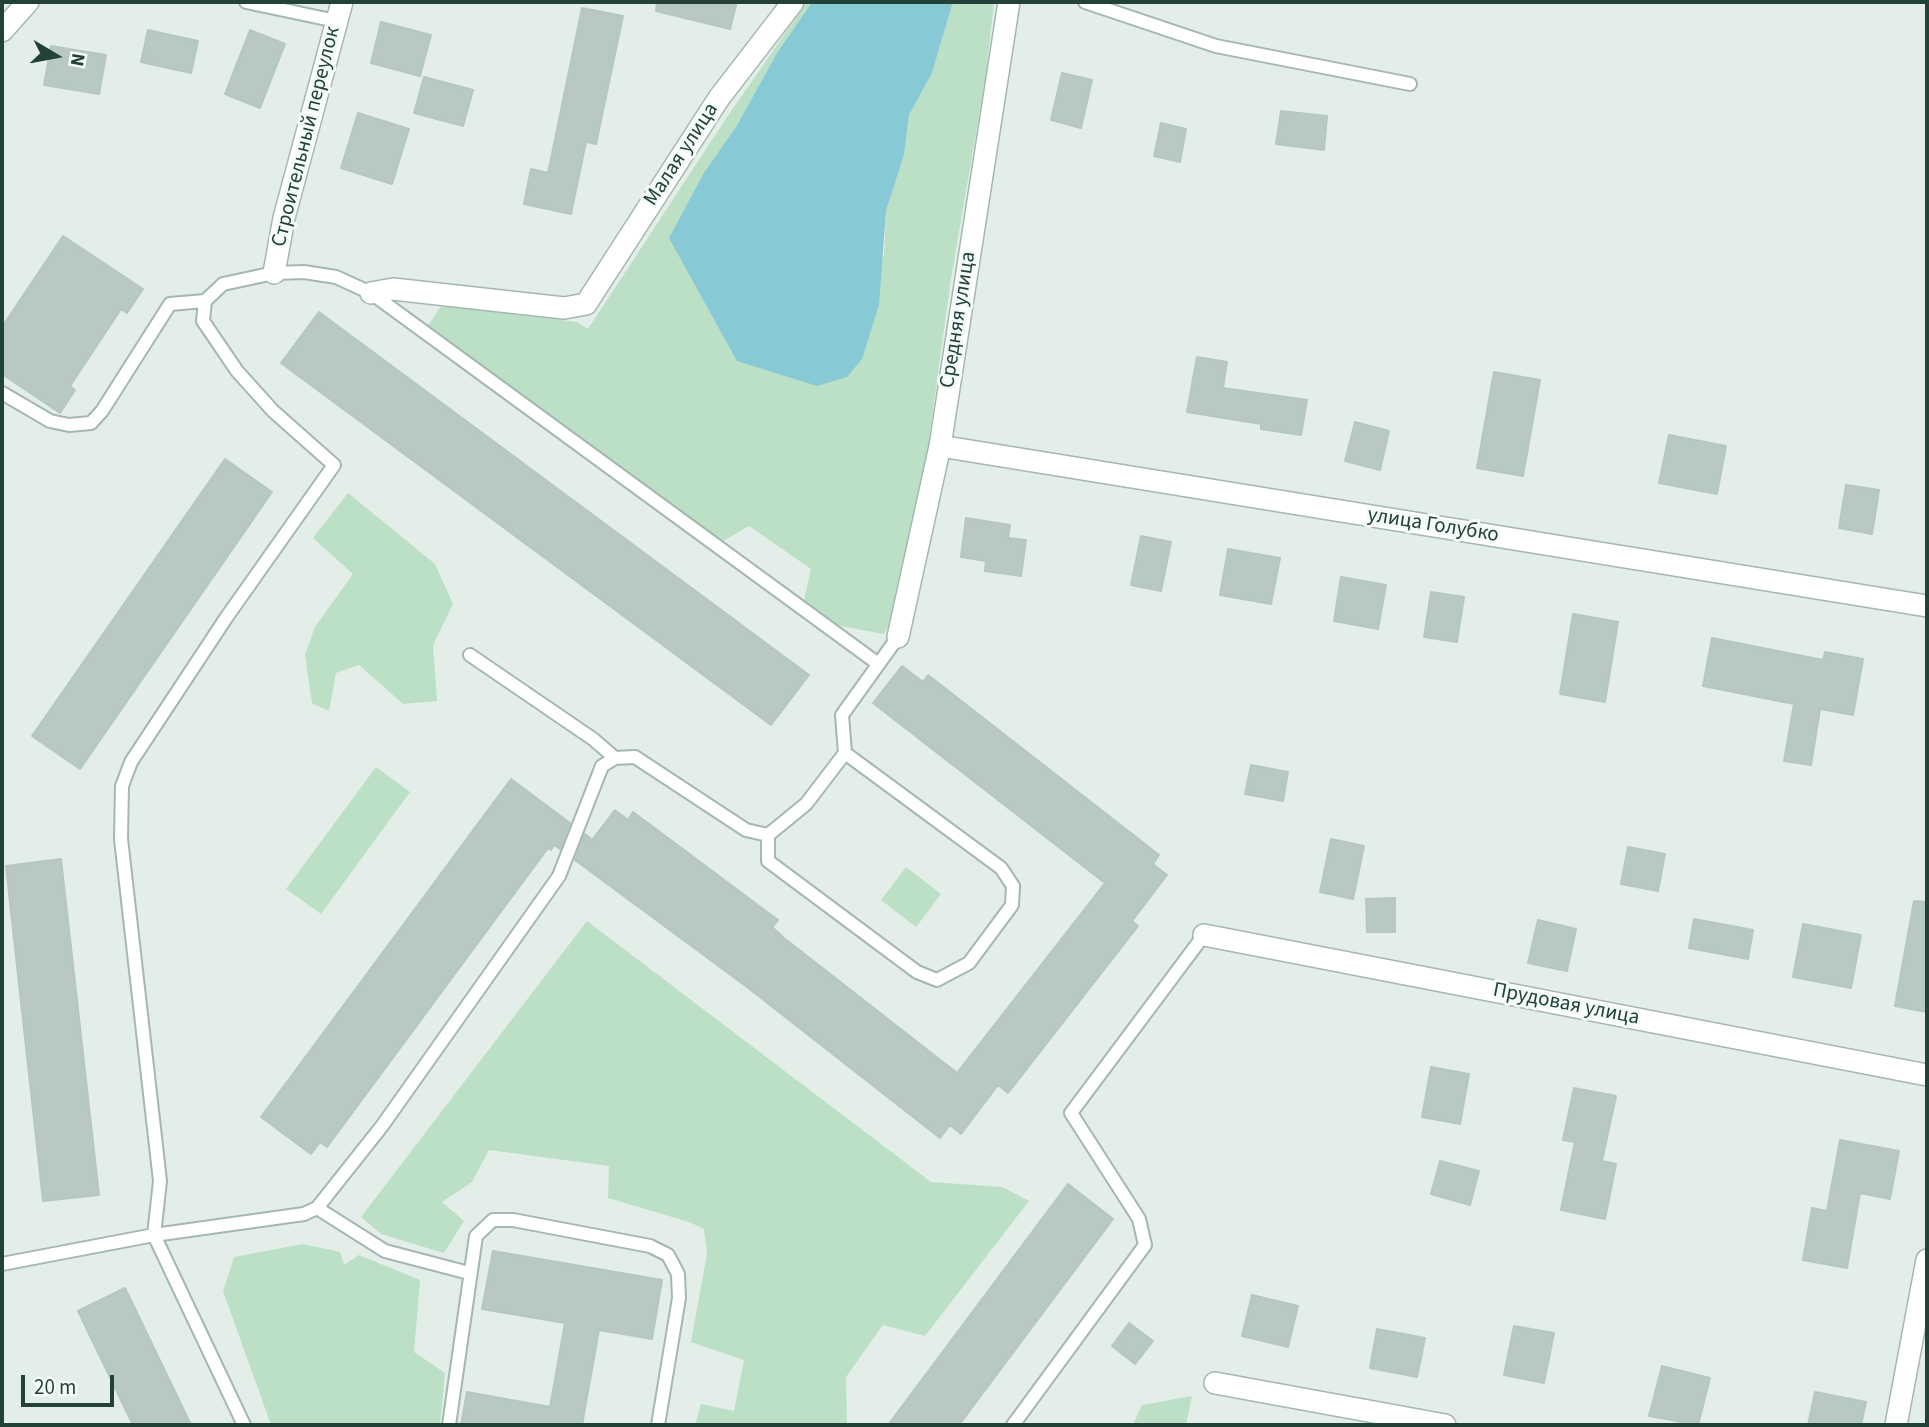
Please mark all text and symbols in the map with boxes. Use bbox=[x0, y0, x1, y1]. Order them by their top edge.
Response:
north arrow bbox=[21, 21, 91, 91]
street label: Строительный переулок bbox=[267, 24, 347, 250]
text: N bbox=[63, 51, 92, 68]
street label: Малая улица bbox=[639, 99, 725, 211]
street label: Средняя улица bbox=[936, 250, 982, 390]
street label: улица Голубко bbox=[1366, 503, 1500, 549]
street label: Прудовая улица bbox=[1491, 978, 1641, 1032]
scale bar bbox=[24, 1360, 117, 1404]
text: 20 m bbox=[34, 1372, 76, 1402]

